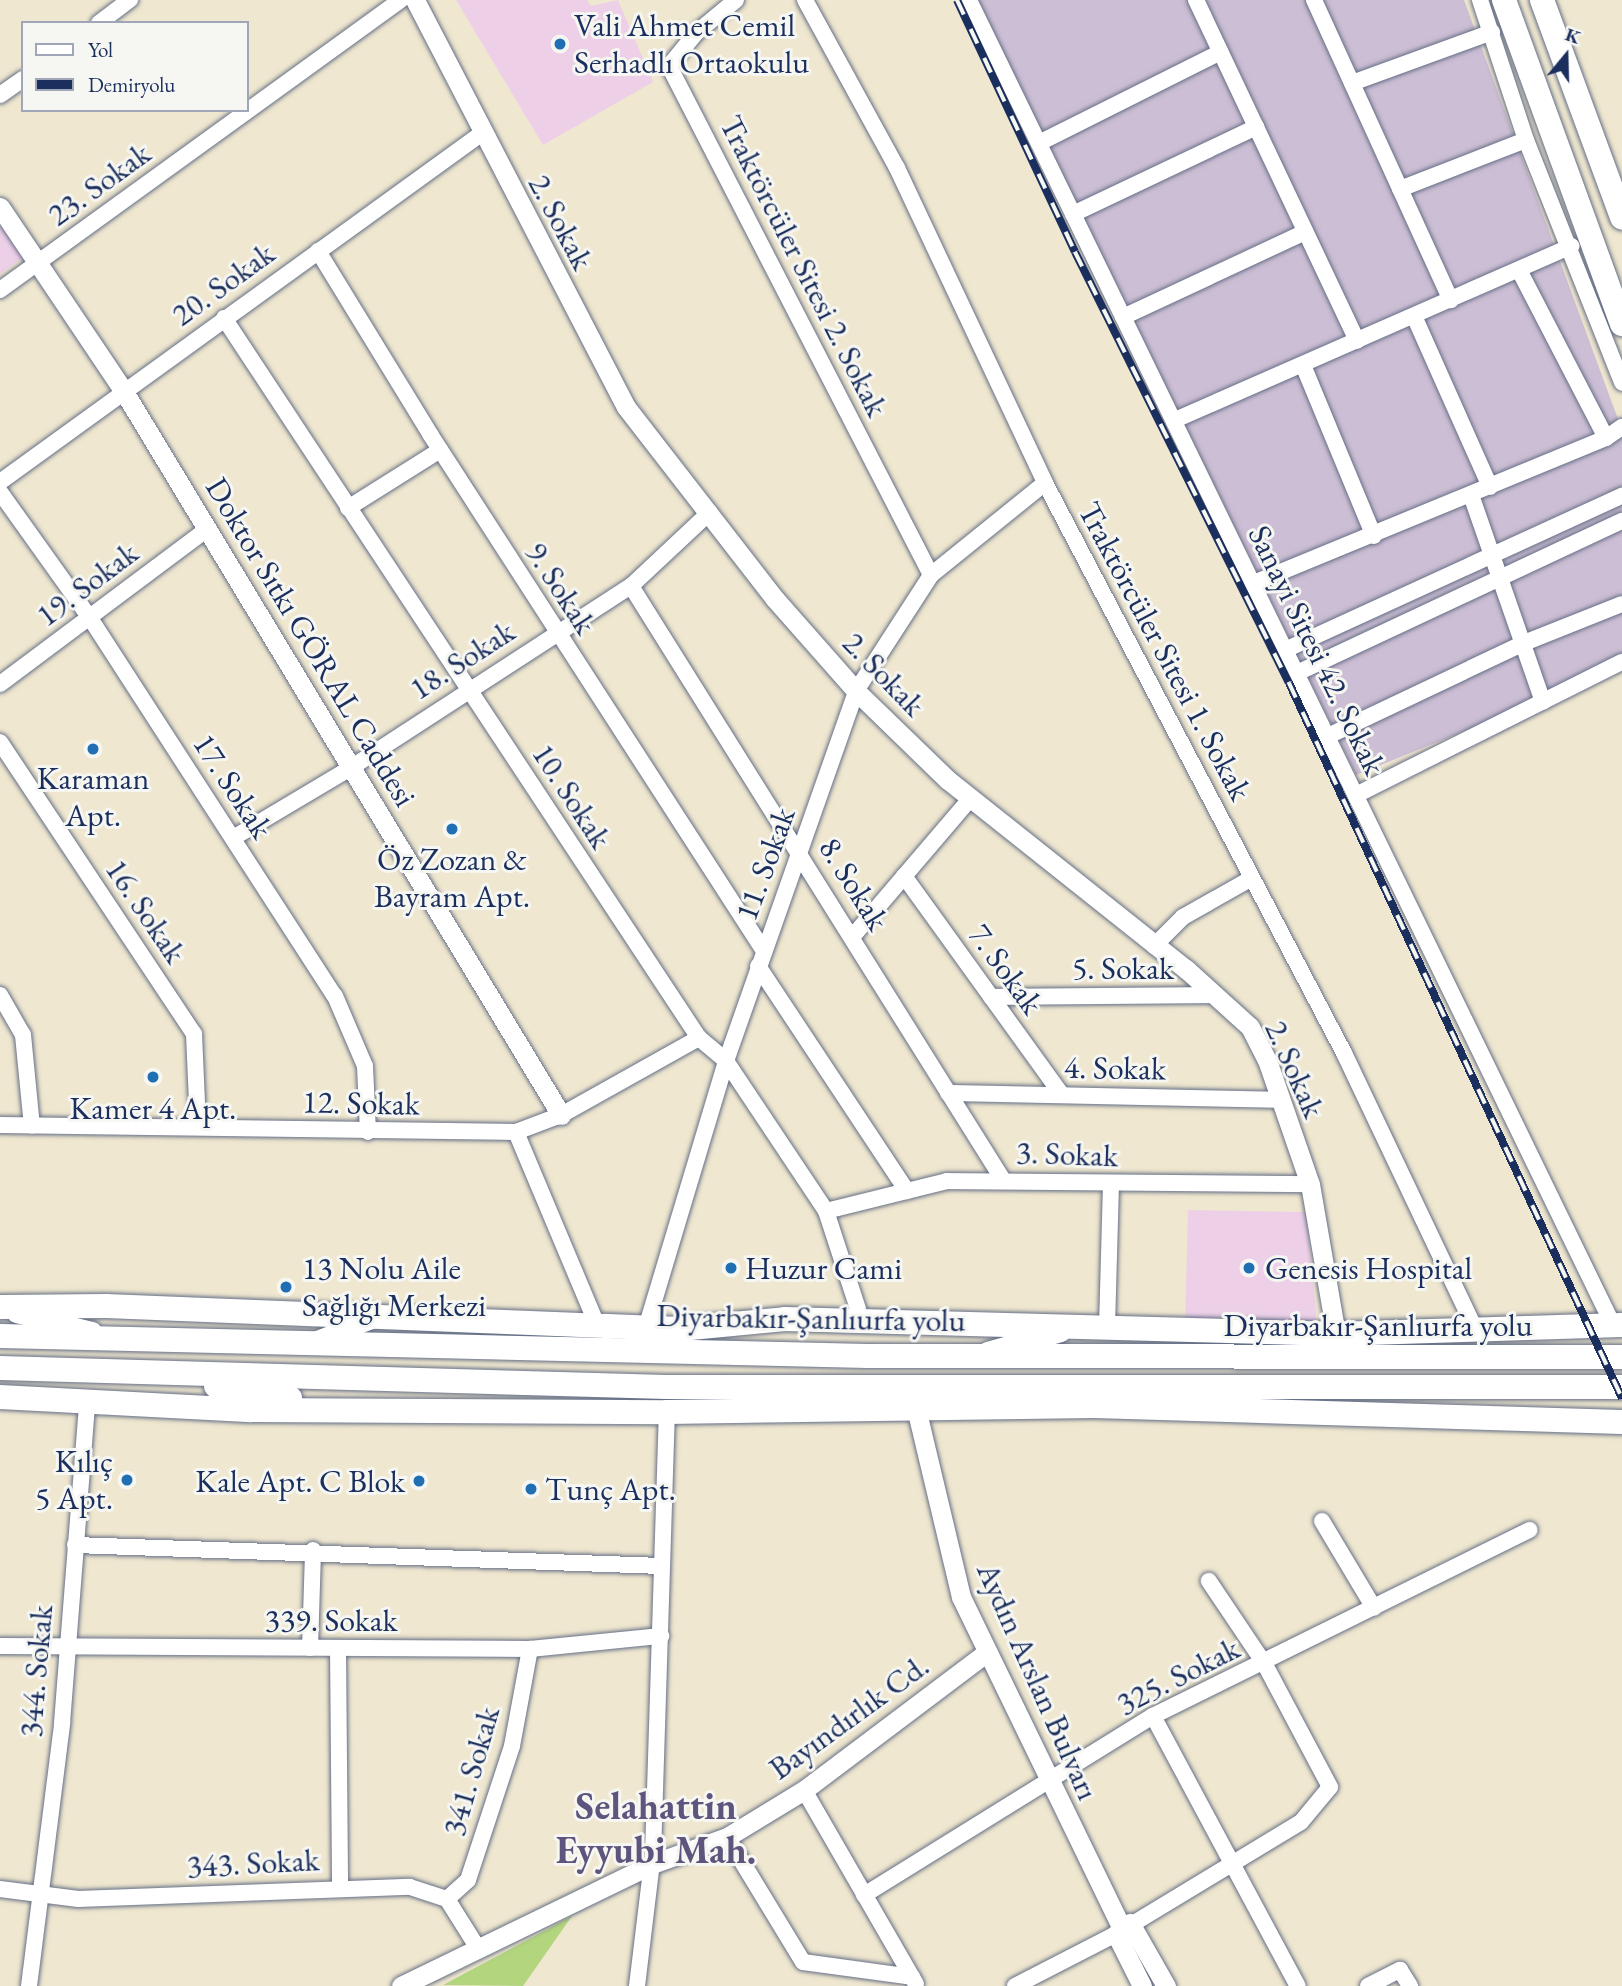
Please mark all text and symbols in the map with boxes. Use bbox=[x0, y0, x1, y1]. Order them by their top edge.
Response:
place label: Vali Ahmet Cemil Serhadlı Ortaokulu bbox=[574, 7, 809, 82]
legend bbox=[21, 21, 248, 112]
north arrow bbox=[1531, 21, 1601, 91]
text: K bbox=[1562, 21, 1584, 50]
text: Yol bbox=[88, 36, 113, 63]
marker: Vali Ahmet Cemil Serhadlı Ortaokulu bbox=[552, 36, 568, 52]
text: Demiryolu bbox=[88, 71, 175, 98]
street label: Traktörcüler Sitesi 2. Sokak bbox=[711, 109, 897, 423]
street label: 23. Sokak bbox=[40, 134, 158, 234]
street label: 2. Sokak bbox=[520, 168, 602, 276]
street label: 20. Sokak bbox=[164, 234, 282, 334]
street label: Doktor Sıtkı GÖRAL Caddesi bbox=[197, 470, 425, 814]
street label: Traktörcüler Sitesi 1. Sokak bbox=[1070, 495, 1260, 807]
street label: Sanayi Sitesi 42. Sokak bbox=[1240, 519, 1394, 781]
street label: 19. Sokak bbox=[29, 533, 145, 635]
street label: 9. Sokak bbox=[517, 535, 605, 641]
street label: 18. Sokak bbox=[402, 612, 522, 708]
street label: 2. Sokak bbox=[835, 624, 933, 724]
street label: 17. Sokak bbox=[185, 726, 281, 846]
street label: 10. Sokak bbox=[524, 736, 620, 856]
marker: Karaman Apt. bbox=[85, 741, 101, 757]
place label: Karaman Apt. bbox=[37, 760, 149, 835]
street label: 11. Sokak bbox=[727, 802, 803, 926]
marker: Öz Zozan & Bayram Apt. bbox=[444, 821, 460, 837]
street label: 8. Sokak bbox=[811, 831, 897, 937]
place label: Öz Zozan & Bayram Apt. bbox=[374, 841, 530, 916]
street label: 16. Sokak bbox=[97, 852, 195, 970]
street label: 7. Sokak bbox=[960, 916, 1052, 1022]
street label: 5. Sokak bbox=[1072, 949, 1174, 987]
street label: 2. Sokak bbox=[1257, 1015, 1333, 1123]
street label: 4. Sokak bbox=[1064, 1048, 1166, 1088]
marker: Kamer 4 Apt. bbox=[145, 1069, 161, 1085]
street label: 12. Sokak bbox=[302, 1083, 420, 1123]
place label: Kamer 4 Apt. bbox=[70, 1089, 236, 1127]
street label: 3. Sokak bbox=[1015, 1133, 1119, 1175]
place label: Huzur Cami bbox=[745, 1249, 902, 1287]
place label: Genesis Hospital bbox=[1265, 1249, 1472, 1287]
place label: 13 Nolu Aile Sağlığı Merkezi bbox=[302, 1250, 486, 1325]
marker: Genesis Hospital bbox=[1239, 1258, 1259, 1278]
marker: Huzur Cami bbox=[723, 1260, 739, 1276]
marker: 13 Nolu Aile Sağlığı Merkezi bbox=[276, 1277, 296, 1297]
street label: Diyarbakır-Şanlıurfa yolu bbox=[656, 1296, 966, 1340]
street label: Diyarbakır-Şanlıurfa yolu bbox=[1223, 1306, 1533, 1344]
place label: Kılıç 5 Apt. bbox=[35, 1443, 113, 1518]
place label: Kale Apt. C Blok bbox=[195, 1462, 405, 1500]
place label: Tunç Apt. bbox=[545, 1470, 676, 1508]
marker: Kılıç 5 Apt. bbox=[119, 1472, 135, 1488]
marker: Kale Apt. C Blok bbox=[411, 1473, 427, 1489]
marker: Tunç Apt. bbox=[523, 1481, 539, 1497]
street label: Aydın Arslan Bulvarı bbox=[968, 1556, 1108, 1806]
street label: 339. Sokak bbox=[265, 1601, 397, 1639]
street label: 344. Sokak bbox=[11, 1603, 61, 1739]
street label: 325. Sokak bbox=[1110, 1629, 1246, 1723]
street label: Bayındırlık Cd. bbox=[762, 1646, 936, 1788]
street label: 341. Sokak bbox=[434, 1702, 508, 1840]
district label: Selahattin Eyyubi Mah. bbox=[556, 1783, 756, 1872]
street label: 343. Sokak bbox=[186, 1840, 320, 1886]

